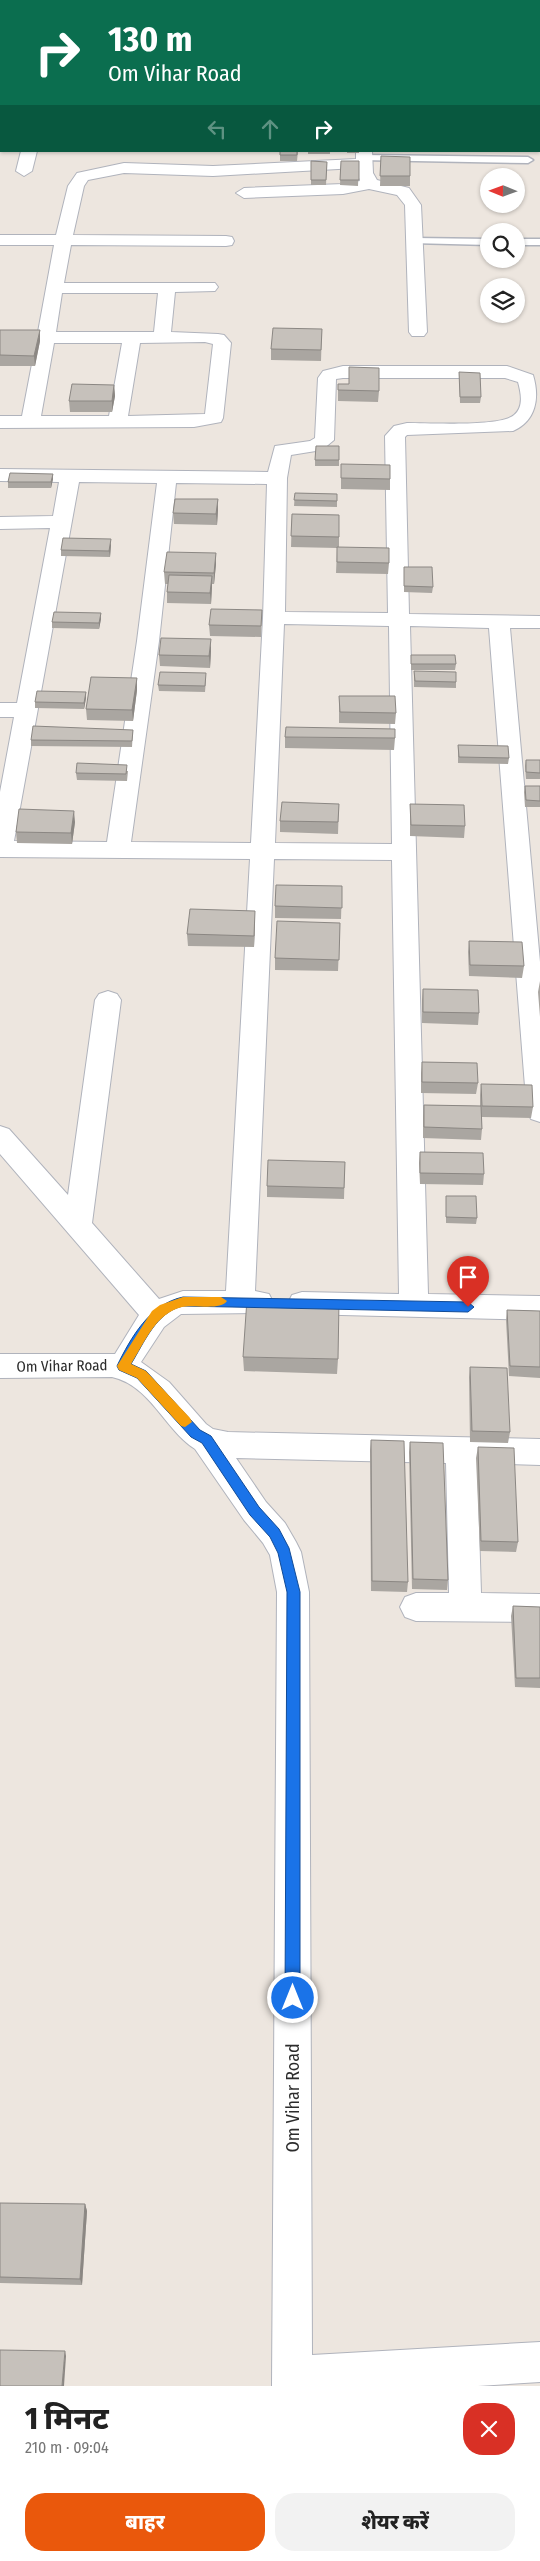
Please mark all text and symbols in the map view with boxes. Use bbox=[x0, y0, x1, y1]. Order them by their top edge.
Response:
text: 130 m bbox=[108, 18, 192, 60]
icon: right bbox=[25, 20, 90, 85]
text: Om Vihar Road bbox=[108, 60, 241, 87]
icon: left bbox=[203, 115, 231, 143]
icon: ahead bbox=[256, 115, 284, 143]
icon: right bbox=[309, 115, 337, 143]
north arrow bbox=[480, 168, 525, 212]
map controls bbox=[480, 168, 525, 323]
button: search bbox=[480, 223, 525, 268]
button: layers bbox=[480, 278, 525, 323]
pin bbox=[447, 1256, 489, 1307]
icon: arrive bbox=[454, 1263, 482, 1291]
street label: Om Vihar Road bbox=[16, 1356, 108, 1376]
position arrow bbox=[266, 1971, 318, 2023]
street label: Om Vihar Road bbox=[282, 2043, 304, 2153]
text: 1 मिनट bbox=[25, 2401, 109, 2437]
button: close bbox=[463, 2403, 515, 2455]
text: 210 m · 09:04 bbox=[25, 2438, 109, 2457]
button: बाहर bbox=[25, 2493, 265, 2551]
button: शेयर करें bbox=[275, 2493, 515, 2551]

